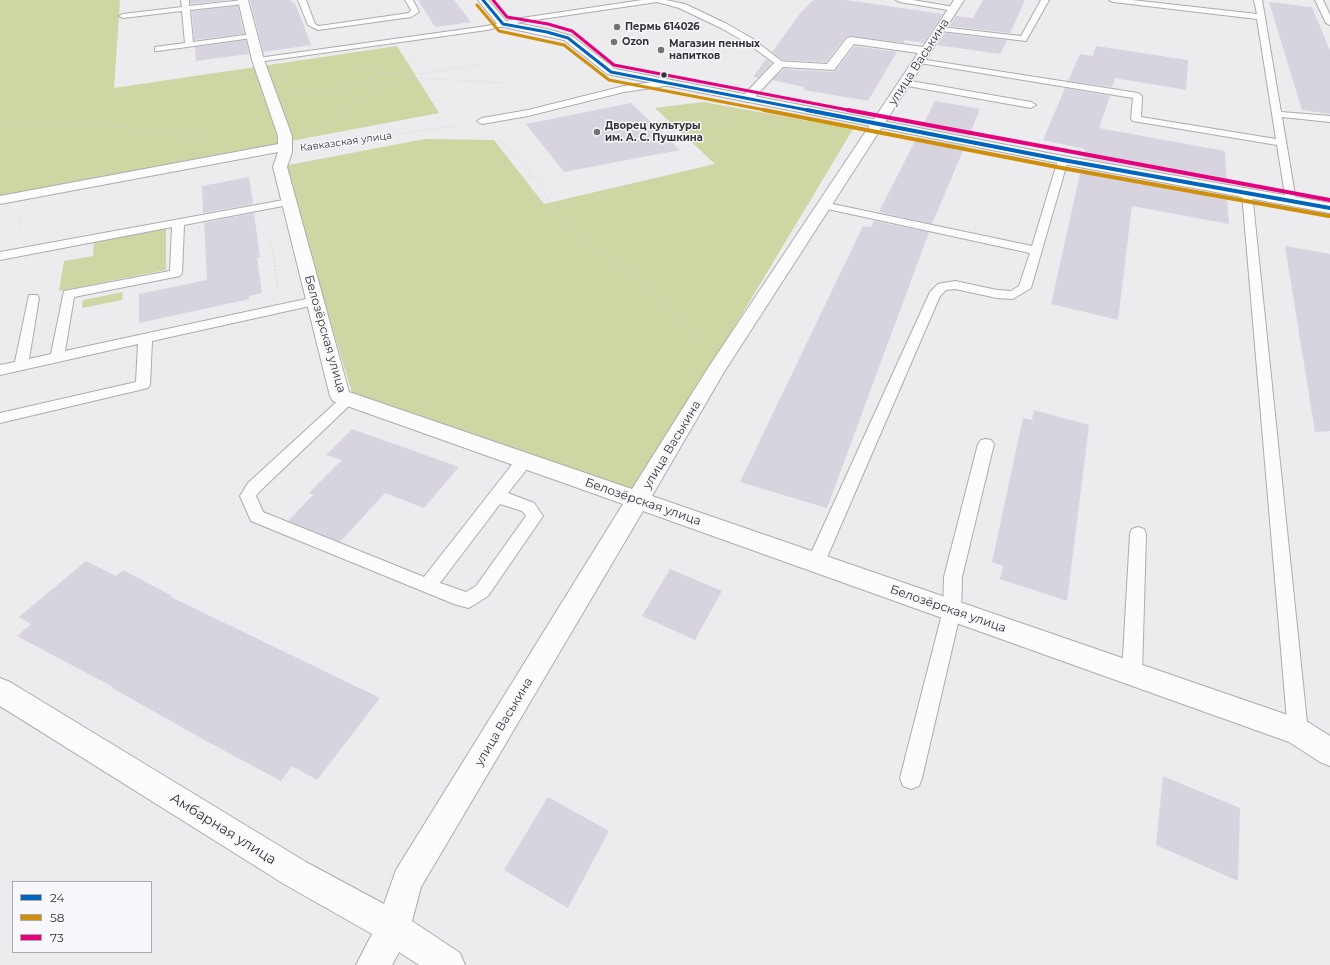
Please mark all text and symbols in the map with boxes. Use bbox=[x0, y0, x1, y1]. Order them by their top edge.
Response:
street label: улица Васькина bbox=[886, 16, 952, 108]
place label: Пермь 614026 bbox=[625, 21, 700, 33]
marker: Пермь 614026 bbox=[612, 22, 622, 32]
place label: Ozon bbox=[622, 36, 649, 48]
marker: Ozon bbox=[609, 37, 619, 47]
place label: Магазин пенных напитков bbox=[669, 38, 760, 62]
marker: Магазин пенных напитков bbox=[656, 45, 666, 55]
unlabelled marker bbox=[659, 70, 669, 80]
place label: Дворец культуры им. А. С. Пушкина bbox=[605, 120, 703, 144]
marker: Дворец культуры им. А. С. Пушкина bbox=[592, 127, 602, 137]
street label: Кавказская улица bbox=[299, 130, 393, 154]
street label: Белозёрская улица bbox=[301, 273, 349, 395]
street label: улица Васькина bbox=[640, 398, 704, 492]
street label: Белозёрская улица bbox=[583, 475, 703, 529]
street label: Белозёрская улица bbox=[888, 582, 1008, 636]
street label: улица Васькина bbox=[472, 675, 536, 769]
street label: Амбарная улица bbox=[167, 790, 279, 868]
legend bbox=[12, 881, 152, 953]
text: 24 bbox=[50, 890, 64, 905]
text: 58 bbox=[50, 910, 64, 925]
text: 73 bbox=[50, 930, 64, 945]

